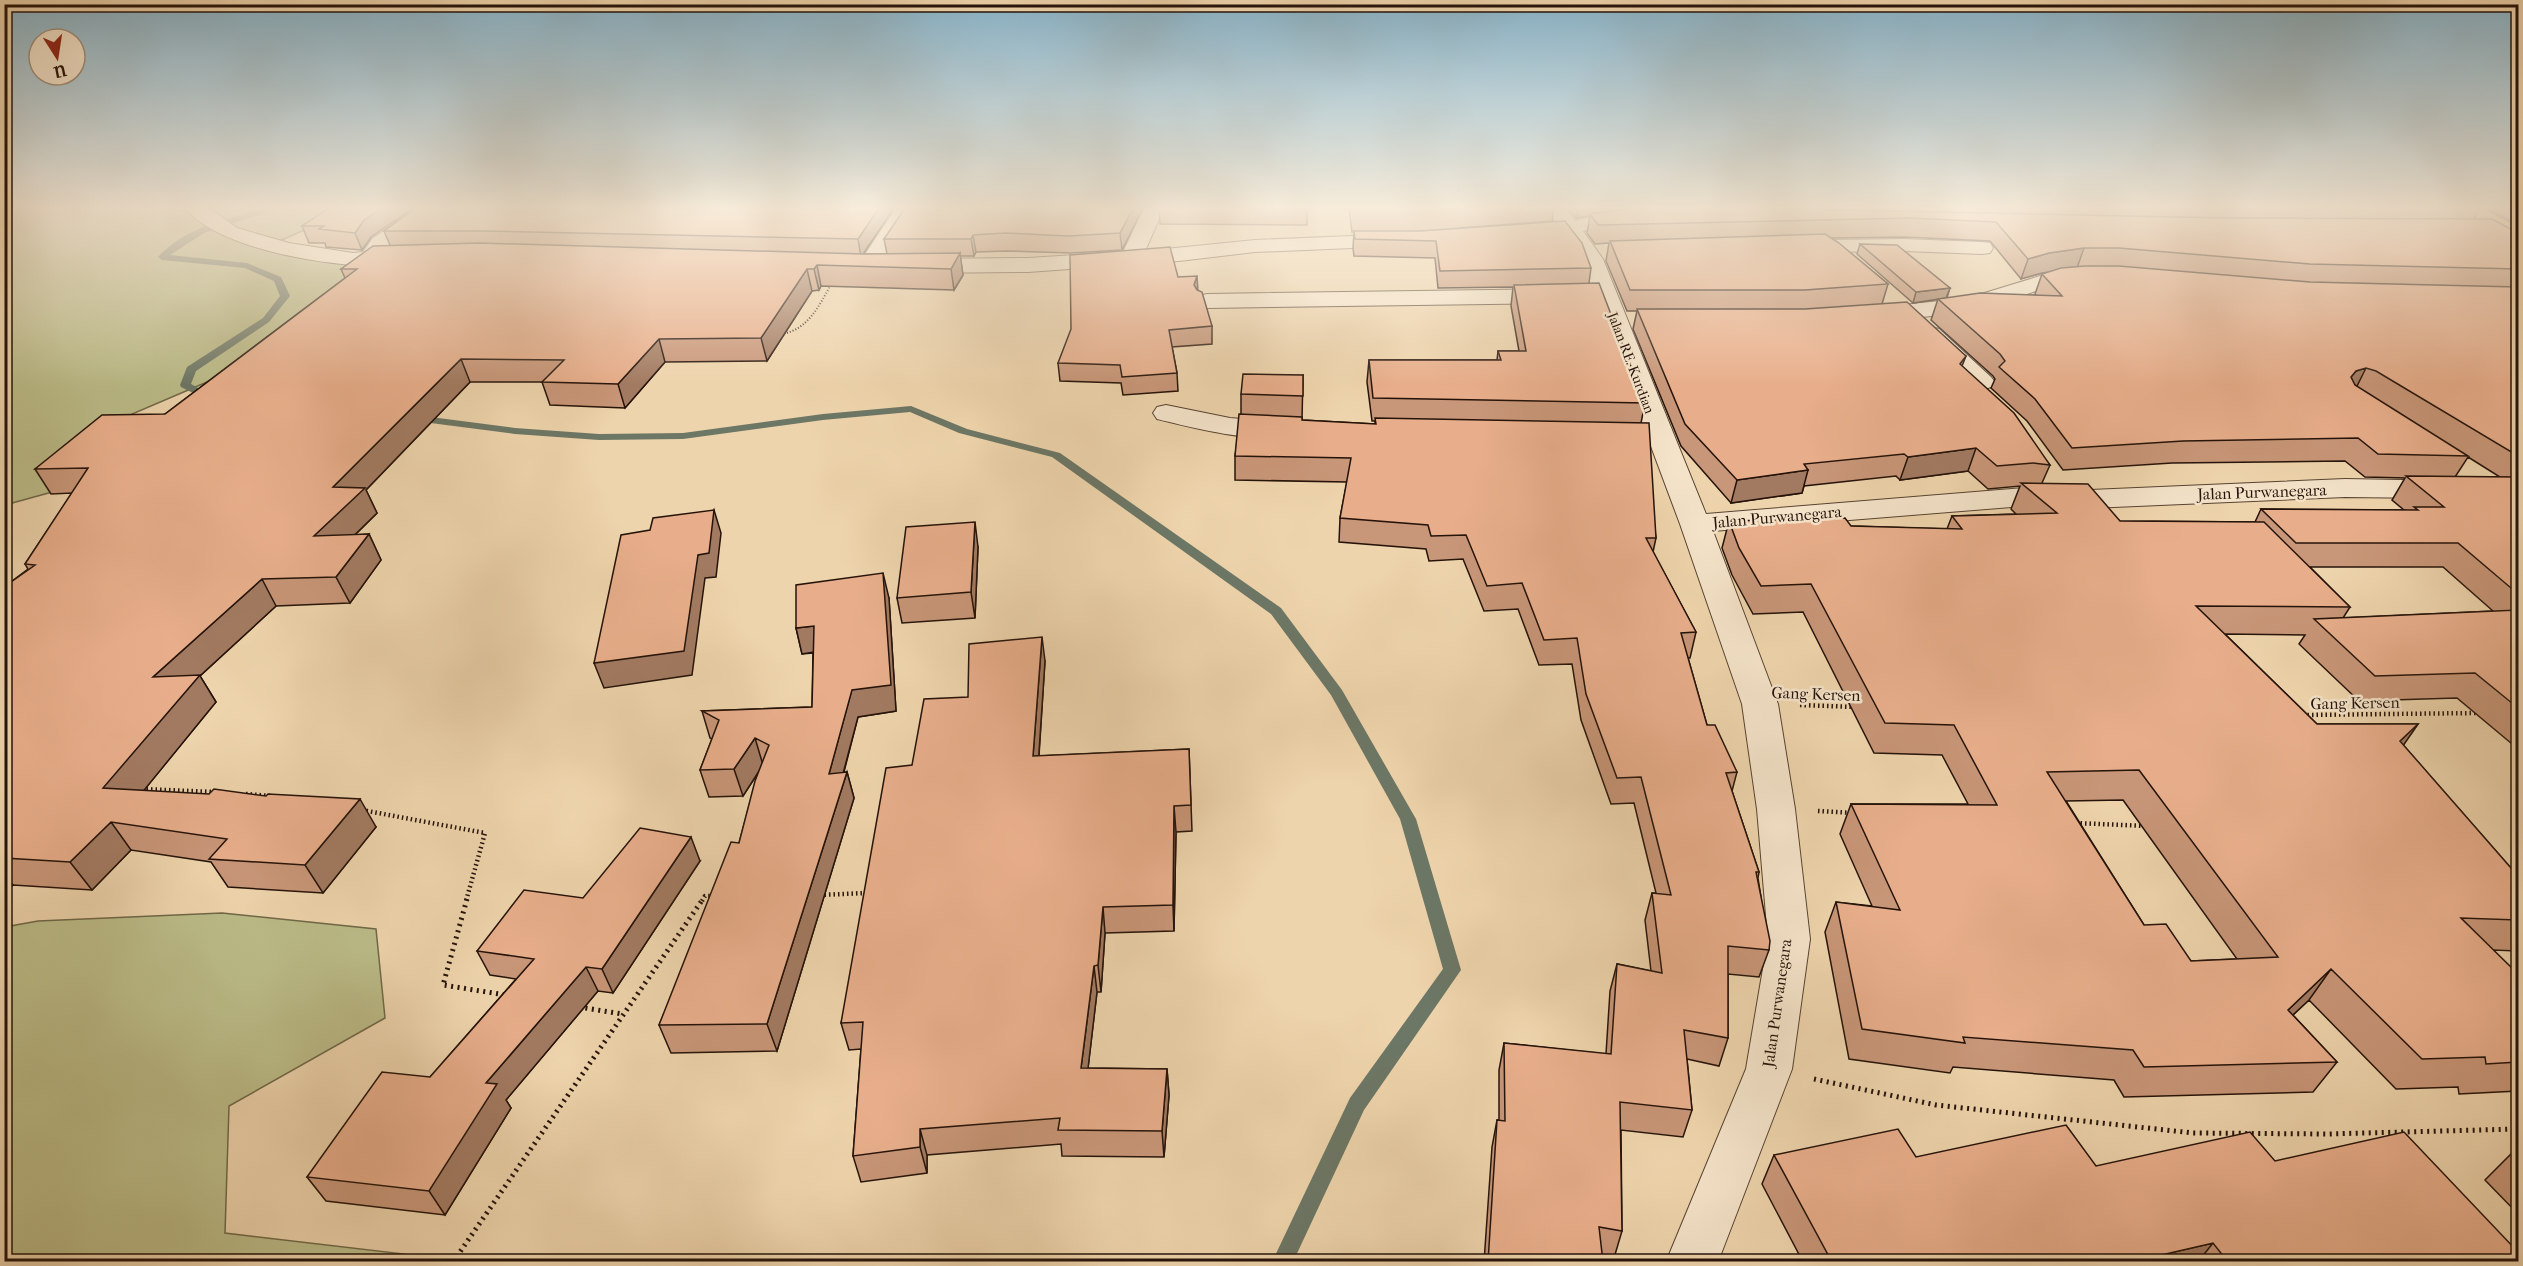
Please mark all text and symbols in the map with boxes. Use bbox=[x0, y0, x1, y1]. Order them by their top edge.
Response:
north arrow bbox=[27, 27, 87, 87]
text: U bbox=[51, 60, 69, 82]
street label: Jalan RE. Kurdian bbox=[1603, 309, 1658, 416]
street label: Jalan Purwanegara bbox=[2195, 480, 2328, 504]
street label: Jalan Purwanegara bbox=[1710, 502, 1843, 532]
street label: Gang Kersen bbox=[1771, 683, 1862, 705]
street label: Gang Kersen bbox=[2310, 693, 2400, 713]
street label: Jalan Purwanegara bbox=[1758, 937, 1796, 1070]

